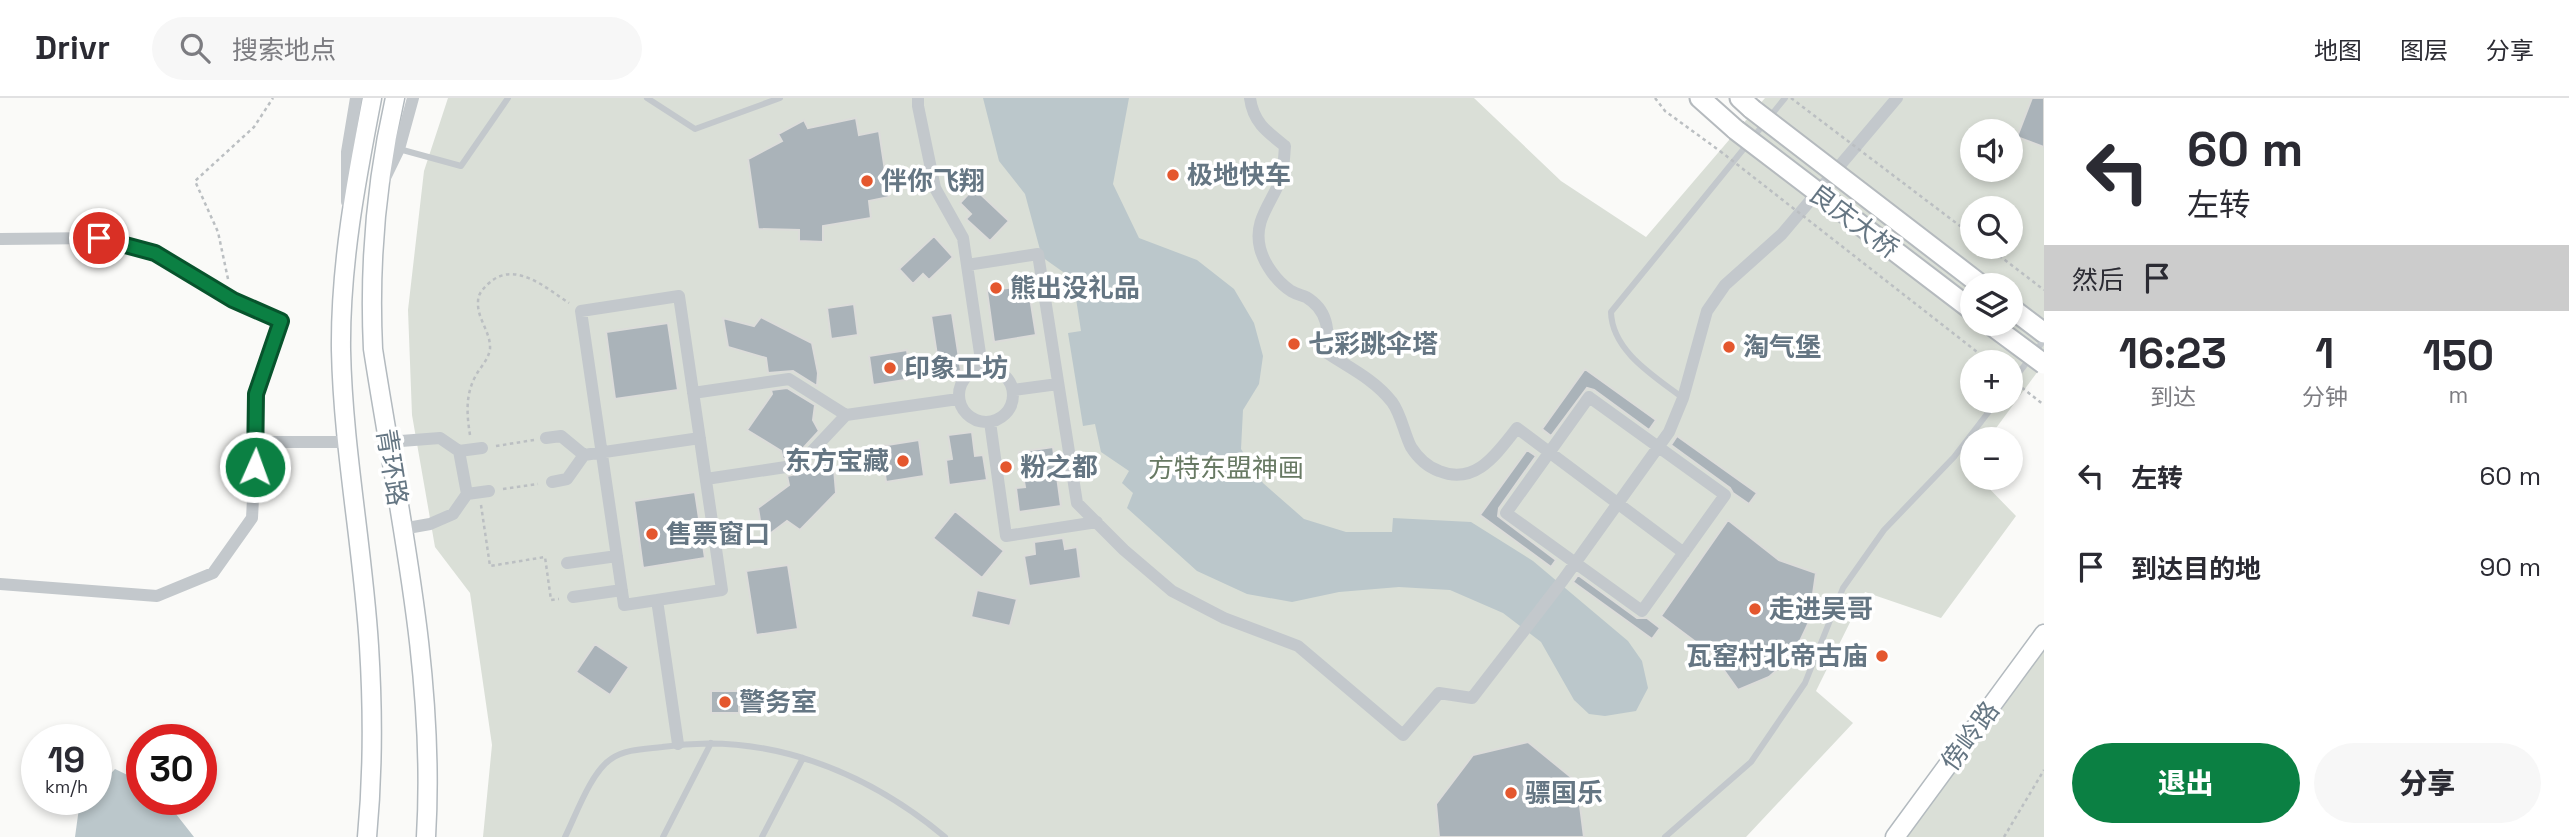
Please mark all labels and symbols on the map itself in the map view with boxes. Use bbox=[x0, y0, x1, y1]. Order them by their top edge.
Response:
place label: 极地快车 bbox=[1187, 158, 1291, 192]
place label: 伴你飞翔 bbox=[881, 164, 985, 198]
marker: 极地快车 bbox=[1165, 167, 1181, 183]
marker: 伴你飞翔 bbox=[859, 173, 875, 189]
street label: 良庆大桥 bbox=[1802, 176, 1906, 266]
pin bbox=[69, 208, 129, 268]
place label: 熊出没礼品 bbox=[1010, 271, 1140, 305]
marker: 熊出没礼品 bbox=[988, 280, 1004, 296]
place label: 七彩跳伞塔 bbox=[1308, 327, 1438, 361]
place label: 淘气堡 bbox=[1743, 330, 1821, 364]
marker: 七彩跳伞塔 bbox=[1286, 336, 1302, 352]
marker: 淘气堡 bbox=[1721, 339, 1737, 355]
place label: 印象工坊 bbox=[904, 351, 1008, 385]
marker: 印象工坊 bbox=[882, 360, 898, 376]
street label: 青环路 bbox=[369, 426, 415, 508]
position arrow bbox=[218, 430, 292, 504]
place label: 东方宝藏 bbox=[785, 444, 889, 478]
place label: 粉之都 bbox=[1020, 450, 1098, 484]
park label: 方特东盟神画 bbox=[1148, 451, 1304, 485]
marker: 东方宝藏 bbox=[895, 453, 911, 469]
marker: 粉之都 bbox=[998, 459, 1014, 475]
place label: 售票窗口 bbox=[666, 517, 770, 551]
marker: 售票窗口 bbox=[644, 526, 660, 542]
place label: 走进吴哥 bbox=[1769, 592, 1873, 626]
marker: 走进吴哥 bbox=[1747, 601, 1763, 617]
place label: 瓦窑村北帝古庙 bbox=[1686, 639, 1868, 673]
marker: 瓦窑村北帝古庙 bbox=[1874, 648, 1890, 664]
place label: 警务室 bbox=[739, 685, 817, 719]
marker: 警务室 bbox=[717, 694, 733, 710]
street label: 傍岭路 bbox=[1933, 694, 2007, 778]
speed limit sign: 30 bbox=[126, 724, 217, 815]
place label: 骠国乐 bbox=[1525, 776, 1603, 810]
marker: 骠国乐 bbox=[1503, 785, 1519, 801]

